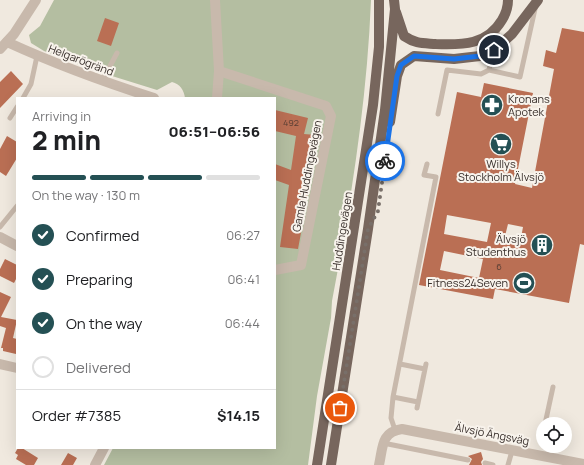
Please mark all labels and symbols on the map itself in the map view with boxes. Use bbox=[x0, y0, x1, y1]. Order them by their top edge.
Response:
pin bbox=[477, 33, 511, 67]
street label: Helgarögränd bbox=[46, 40, 116, 79]
place label: Kronans Apotek bbox=[508, 91, 550, 119]
pharmacy icon: Kronans Apotek bbox=[479, 92, 505, 118]
house number: 492 bbox=[283, 116, 299, 129]
street label: Gamla Huddingevägen bbox=[288, 119, 325, 233]
supermarket icon: Willys Stockholm Älvsjö bbox=[488, 131, 514, 157]
courier bbox=[365, 141, 405, 181]
place label: Willys Stockholm Älvsjö bbox=[458, 156, 545, 184]
street label: Huddingevägen bbox=[328, 190, 355, 271]
place label: Älvsjö Studenthus bbox=[466, 231, 526, 259]
building icon: Älvsjö Studenthus bbox=[529, 232, 555, 258]
house number: 6 bbox=[496, 260, 502, 273]
sports icon: Fitness24Seven bbox=[511, 270, 537, 296]
place label: Fitness24Seven bbox=[427, 275, 508, 290]
pin bbox=[323, 391, 357, 425]
street label: Älvsjö Ängsväg bbox=[454, 419, 531, 448]

